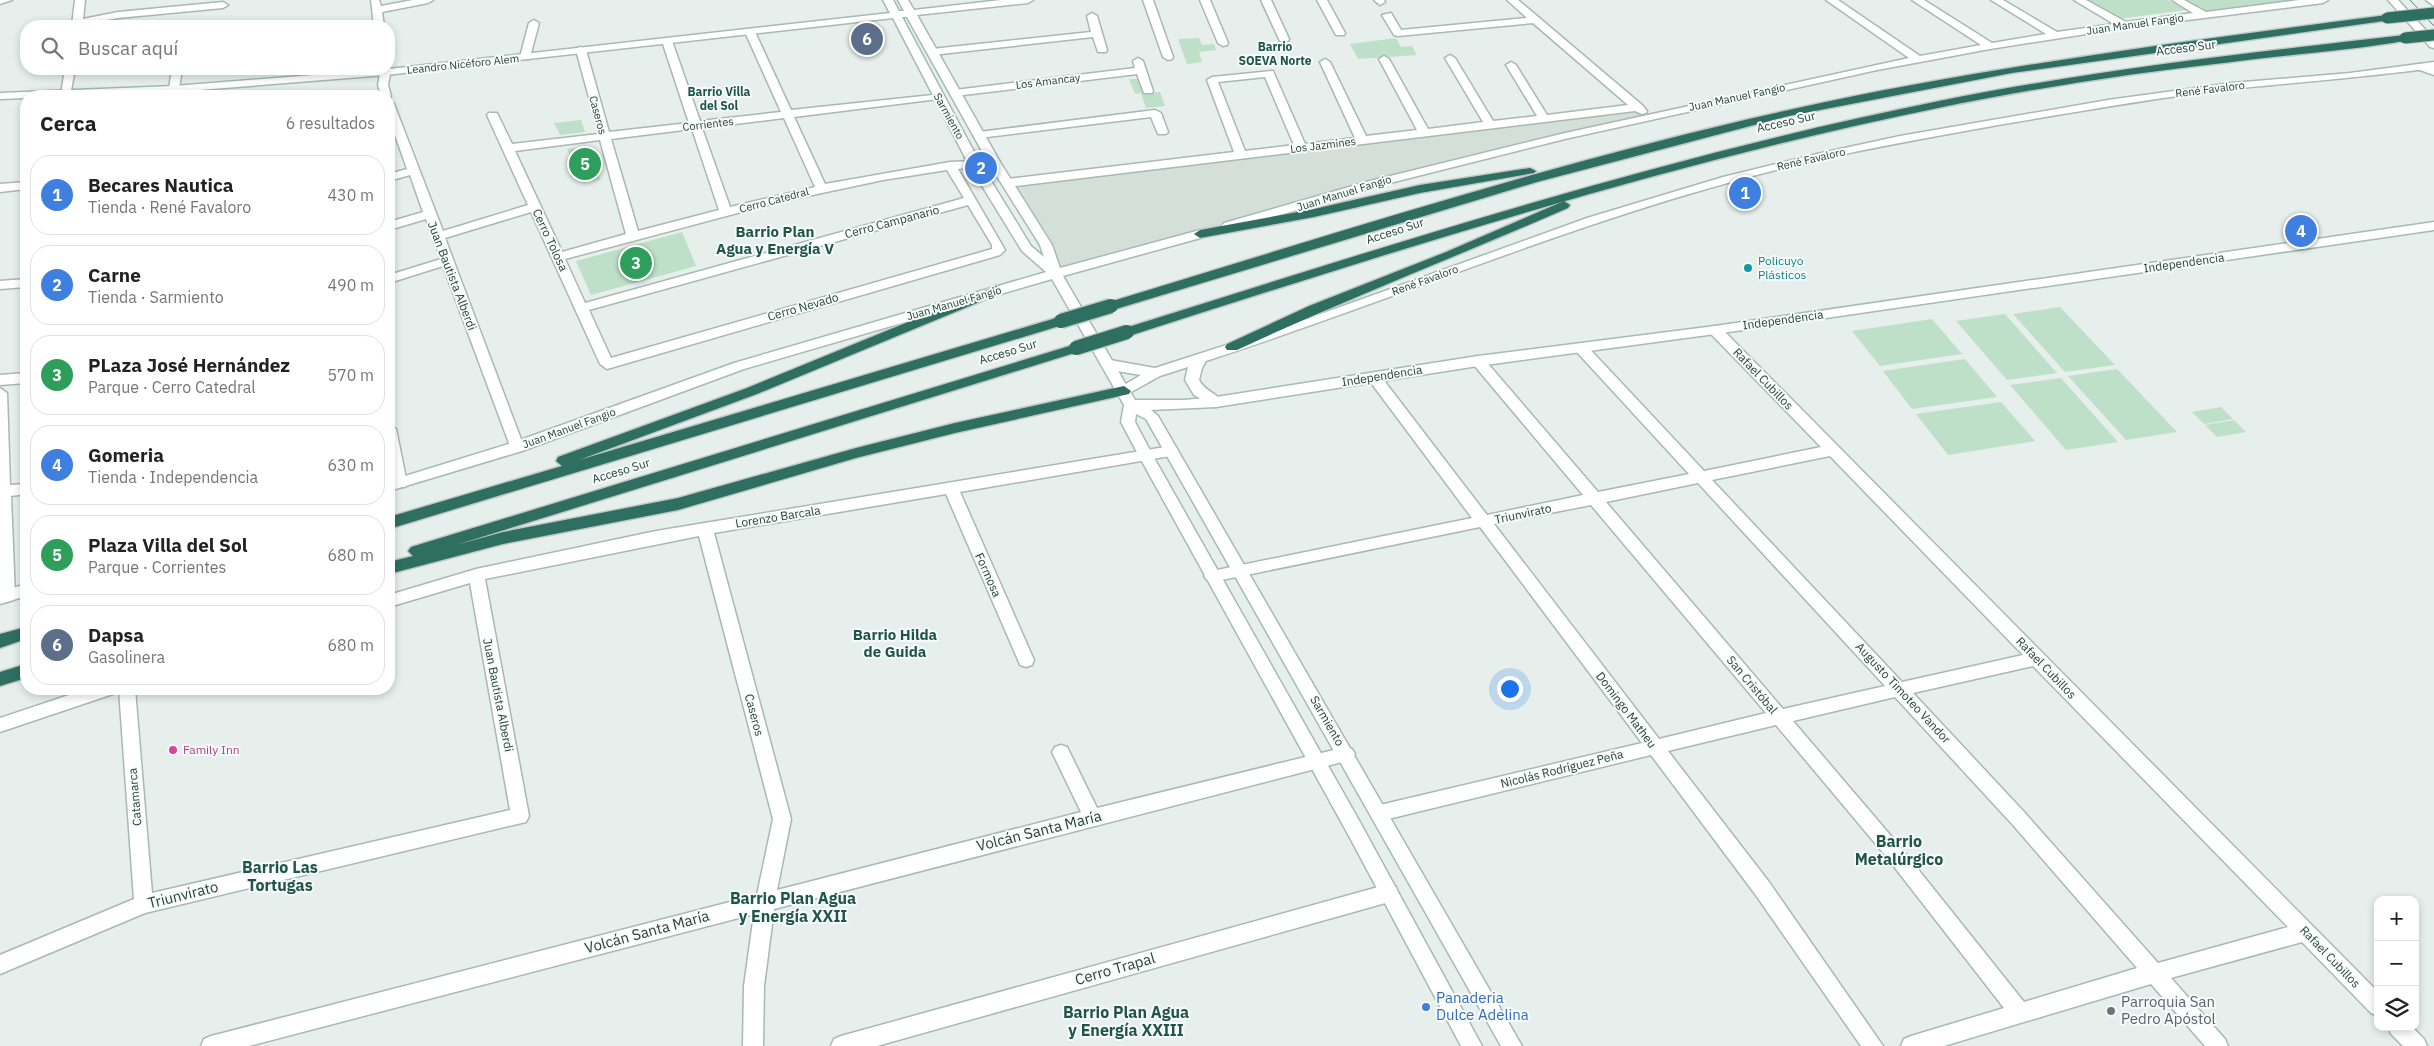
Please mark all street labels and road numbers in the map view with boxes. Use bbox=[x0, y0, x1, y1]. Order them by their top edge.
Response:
street label: Juan Manuel Fangio bbox=[2085, 10, 2185, 38]
street label: Acceso Sur bbox=[2155, 36, 2217, 59]
street label: Leandro Nicéforo Alem bbox=[406, 51, 520, 77]
street label: Los Amancay bbox=[1015, 70, 1082, 92]
street label: René Favaloro bbox=[2175, 78, 2245, 100]
street label: Juan Manuel Fangio bbox=[1688, 80, 1786, 114]
street label: Sarmiento bbox=[931, 90, 967, 142]
street label: Caseros bbox=[586, 94, 610, 136]
street label: Acceso Sur bbox=[1755, 107, 1817, 136]
street label: Corrientes bbox=[682, 114, 734, 134]
street label: Los Jazmines bbox=[1289, 134, 1357, 156]
street label: René Favaloro bbox=[1775, 144, 1847, 174]
street label: Juan Manuel Fangio bbox=[1295, 172, 1393, 214]
street label: Cerro Catedral bbox=[738, 184, 810, 216]
street label: Cerro Campanario bbox=[843, 202, 941, 241]
street label: Cerro Tolosa bbox=[529, 206, 572, 274]
street label: Acceso Sur bbox=[1364, 214, 1426, 247]
street label: Juan Bautista Alberdi bbox=[425, 219, 480, 332]
street label: Independencia bbox=[2143, 249, 2226, 276]
street label: René Favaloro bbox=[1390, 261, 1460, 299]
street label: Juan Manuel Fangio bbox=[905, 283, 1003, 323]
street label: Cerro Nevado bbox=[766, 289, 840, 324]
street label: Independencia bbox=[1742, 306, 1825, 333]
street label: Acceso Sur bbox=[977, 335, 1039, 367]
street label: Rafael Cubillos bbox=[1730, 345, 1797, 413]
street label: Independencia bbox=[1341, 362, 1424, 389]
street label: Juan Manuel Fangio bbox=[521, 405, 617, 451]
street label: Acceso Sur bbox=[590, 454, 652, 486]
street label: Triunvirato bbox=[1493, 500, 1553, 527]
street label: Lorenzo Barcala bbox=[734, 502, 822, 531]
street label: Formosa bbox=[972, 550, 1005, 600]
street label: Rafael Cubillos bbox=[2013, 634, 2080, 702]
street label: Juan Bautista Alberdi bbox=[480, 637, 517, 753]
street label: Augusto Timoteo Vandor bbox=[1853, 639, 1955, 747]
street label: San Cristóbal bbox=[1724, 653, 1781, 717]
street label: Domingo Matheu bbox=[1593, 669, 1660, 751]
street label: Caseros bbox=[742, 692, 767, 738]
street label: Sarmiento bbox=[1307, 693, 1348, 749]
street label: Nicolás Rodríguez Peña bbox=[1499, 746, 1625, 791]
street label: Catamarca bbox=[124, 767, 145, 827]
street label: Volcán Santa María bbox=[974, 806, 1103, 855]
street label: Triunvirato bbox=[146, 877, 220, 912]
street label: Volcán Santa María bbox=[582, 906, 711, 957]
street label: Rafael Cubillos bbox=[2297, 923, 2364, 991]
street label: Cerro Trapal bbox=[1073, 948, 1157, 989]

